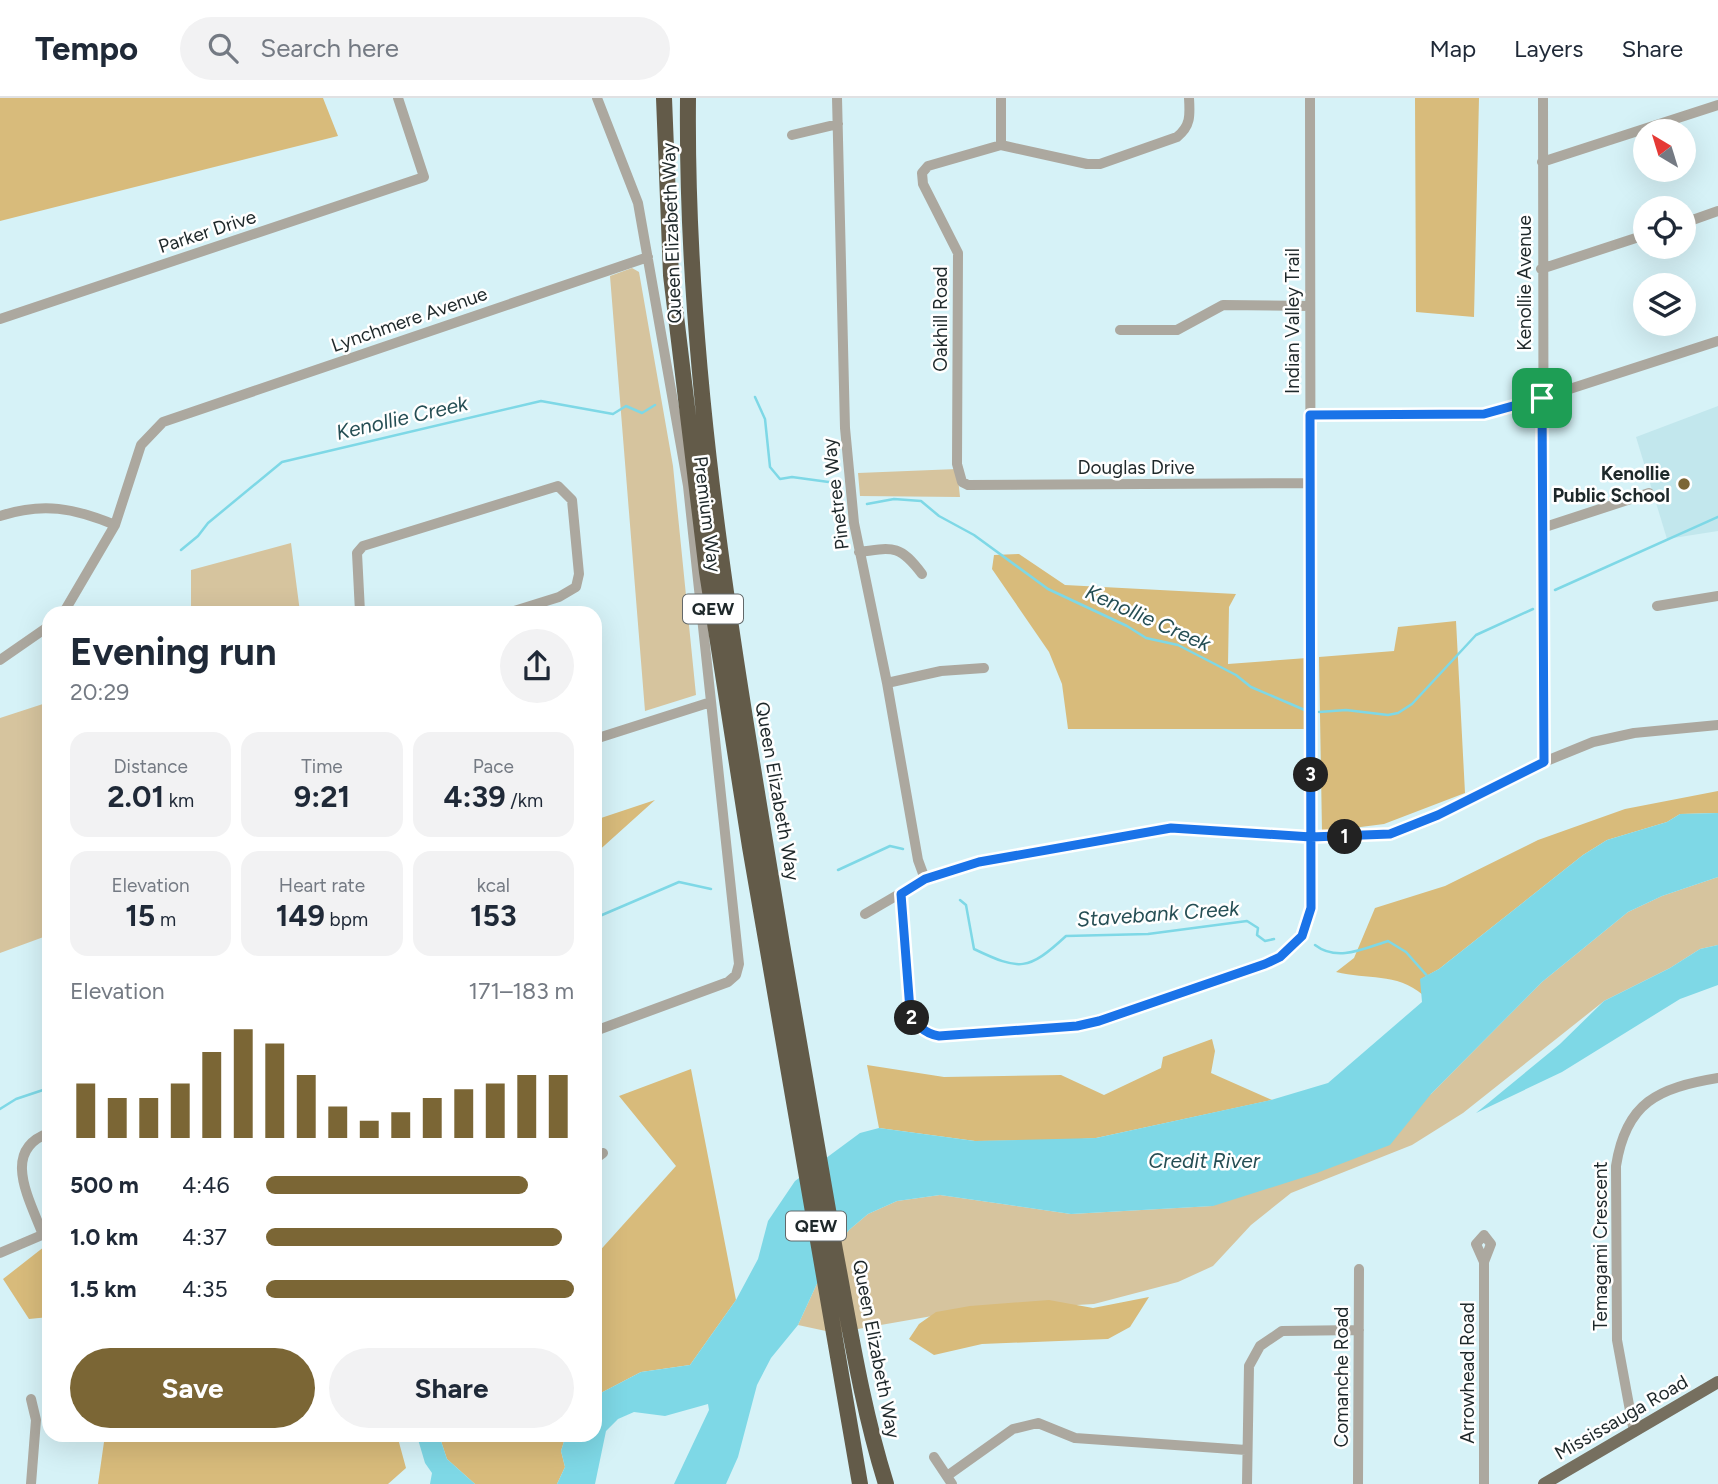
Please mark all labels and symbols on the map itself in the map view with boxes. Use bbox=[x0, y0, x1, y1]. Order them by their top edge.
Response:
north arrow bbox=[1633, 119, 1696, 182]
street label: Queen Elizabeth Way bbox=[657, 142, 686, 324]
street label: Parker Drive bbox=[155, 205, 259, 258]
street label: Kenollie Avenue bbox=[1513, 215, 1536, 351]
street label: Indian Valley Trail bbox=[1281, 248, 1304, 394]
street label: Oakhill Road bbox=[929, 266, 952, 372]
street label: Lynchmere Avenue bbox=[328, 282, 490, 357]
pin bbox=[1512, 368, 1572, 428]
water label: Kenollie Creek bbox=[334, 390, 471, 445]
street label: Pinetree Way bbox=[817, 437, 854, 551]
street label: Premium Way bbox=[689, 455, 726, 573]
street label: Douglas Drive bbox=[1077, 456, 1195, 479]
place label: Kenollie Public School bbox=[1552, 462, 1670, 507]
marker: Kenollie Public School bbox=[1676, 476, 1692, 492]
water label: Kenollie Creek bbox=[1082, 579, 1215, 657]
road number: QEW bbox=[683, 594, 743, 624]
street label: Queen Elizabeth Way bbox=[750, 700, 805, 882]
pin: 3 bbox=[1294, 758, 1328, 792]
pin: 1 bbox=[1328, 820, 1362, 854]
water label: Stavebank Creek bbox=[1076, 895, 1241, 932]
pin: 2 bbox=[894, 1000, 930, 1035]
water label: Credit River bbox=[1148, 1148, 1261, 1173]
street label: Temagami Crescent bbox=[1589, 1161, 1612, 1331]
road number: QEW bbox=[786, 1212, 846, 1240]
street label: Queen Elizabeth Way bbox=[848, 1258, 905, 1440]
street label: Arrowhead Road bbox=[1456, 1302, 1479, 1444]
street label: Comanche Road bbox=[1330, 1307, 1353, 1447]
street label: Mississauga Road bbox=[1551, 1370, 1692, 1465]

